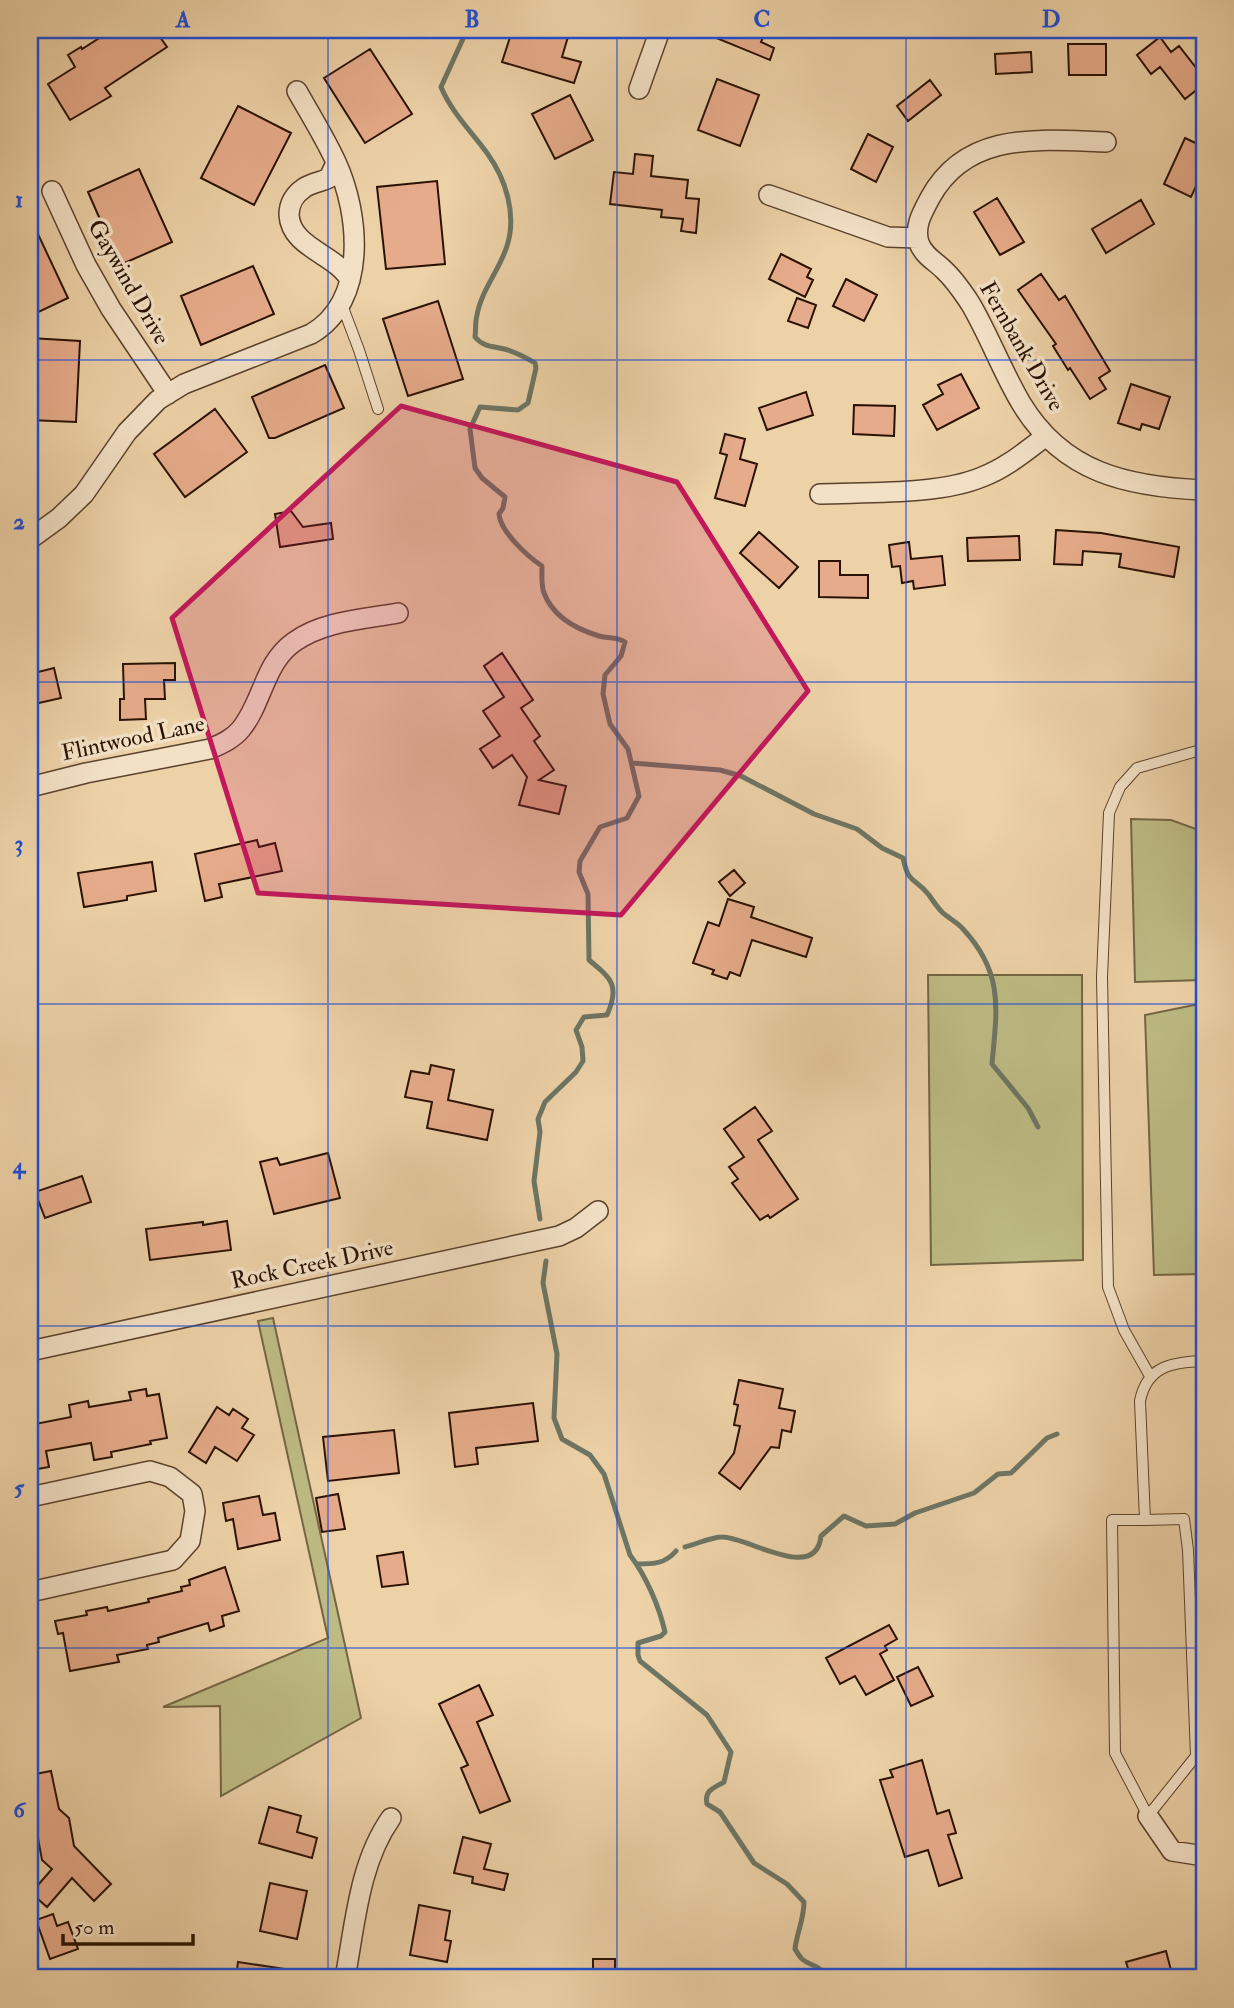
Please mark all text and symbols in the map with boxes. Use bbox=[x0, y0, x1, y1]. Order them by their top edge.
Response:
text: A bbox=[175, 5, 191, 34]
text: B bbox=[464, 5, 480, 34]
text: C bbox=[754, 5, 770, 34]
text: D bbox=[1042, 5, 1060, 34]
text: 1 bbox=[15, 185, 23, 214]
street label: Gaywind Drive bbox=[82, 214, 177, 350]
street label: Fernbank Drive bbox=[973, 276, 1071, 416]
text: 2 bbox=[13, 507, 25, 536]
street label: Flintwood Lane bbox=[59, 709, 208, 767]
text: 3 bbox=[15, 829, 23, 858]
text: 4 bbox=[12, 1151, 27, 1180]
street label: Rock Creek Drive bbox=[228, 1233, 396, 1295]
text: 5 bbox=[14, 1473, 25, 1502]
text: 6 bbox=[13, 1795, 27, 1824]
scale bar bbox=[63, 1903, 192, 1947]
text: 50 m bbox=[74, 1914, 115, 1941]

